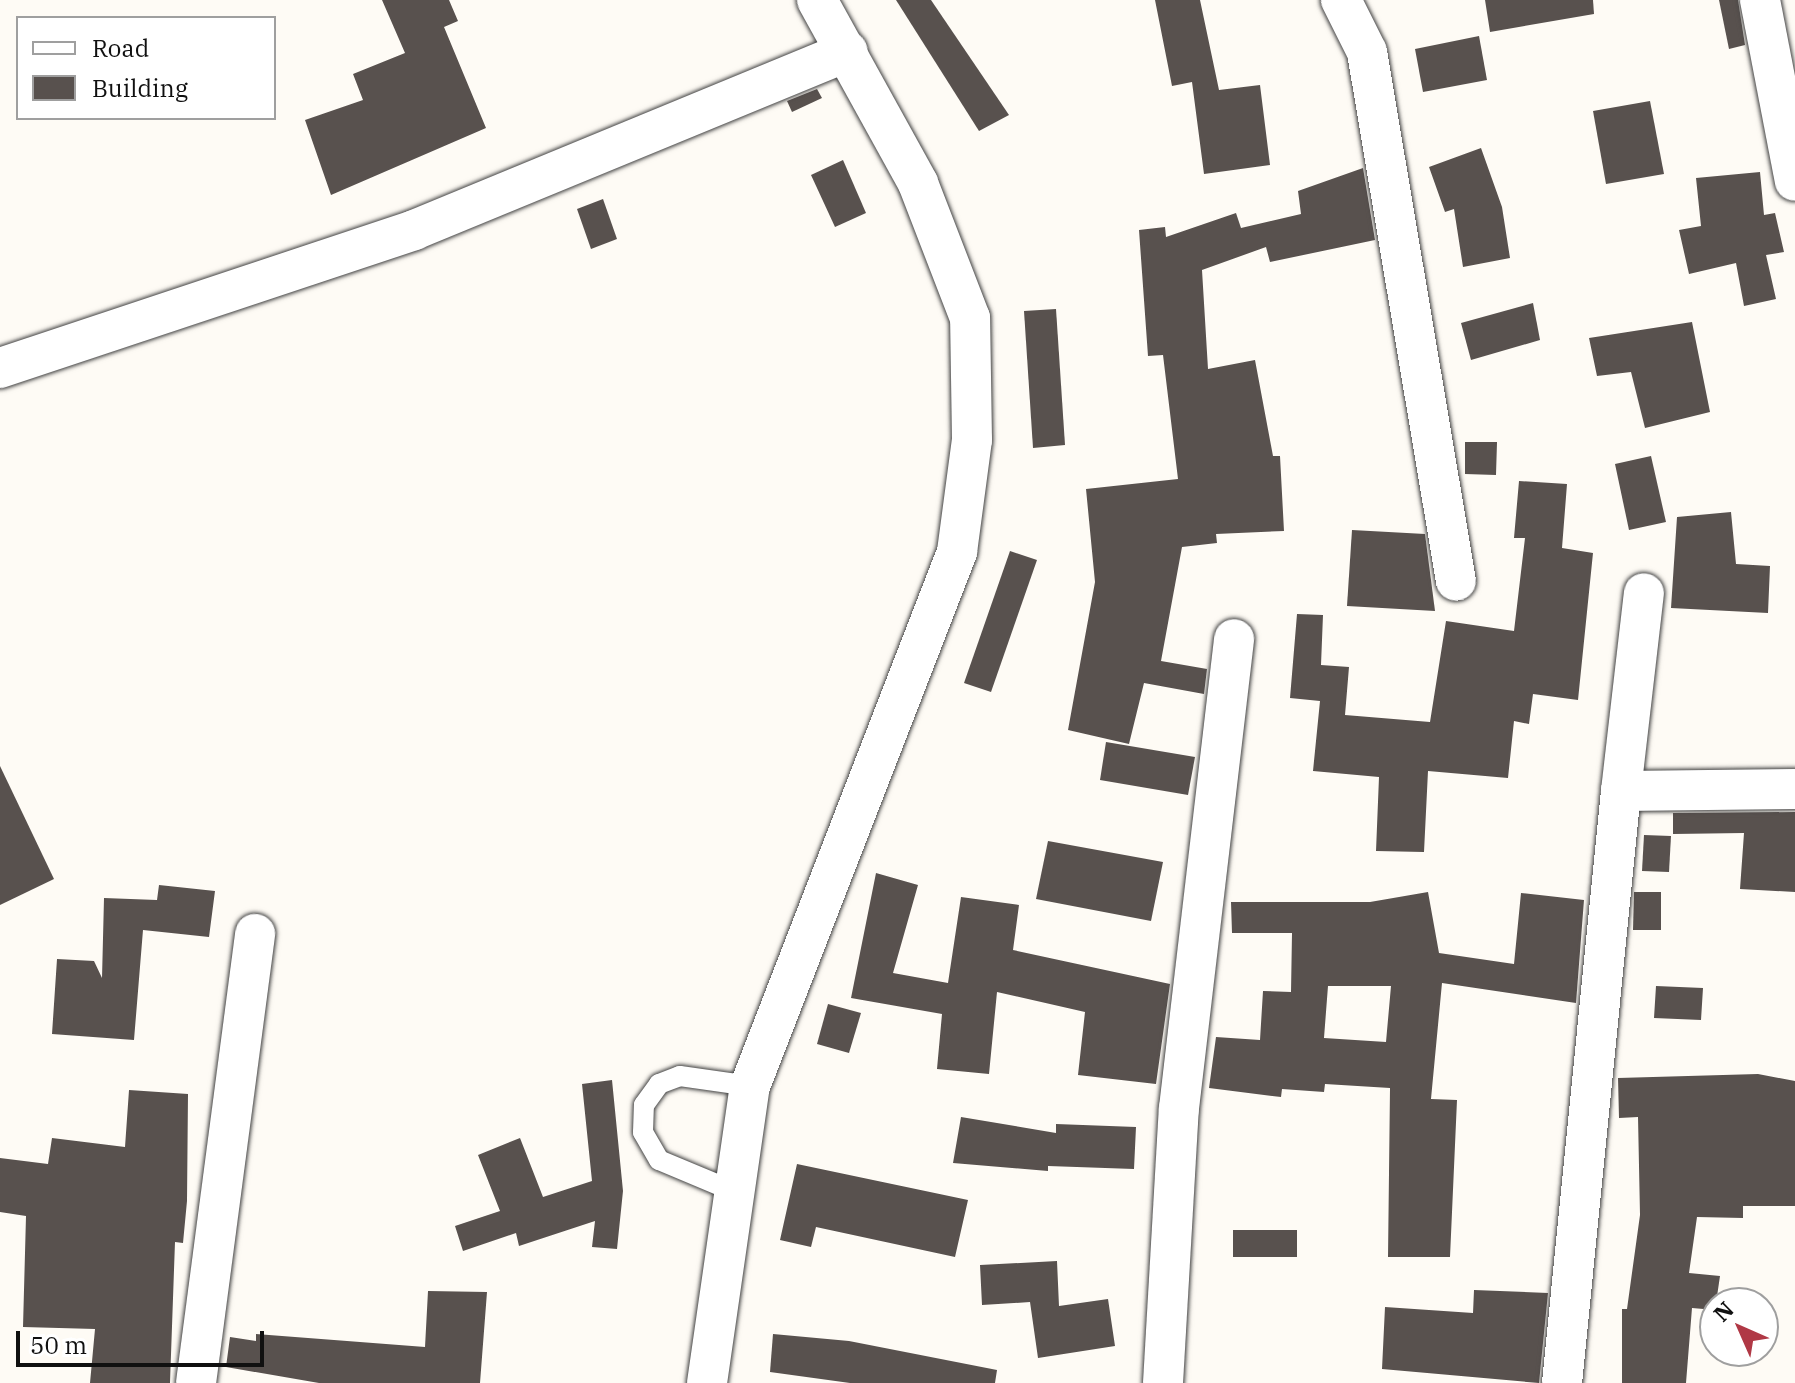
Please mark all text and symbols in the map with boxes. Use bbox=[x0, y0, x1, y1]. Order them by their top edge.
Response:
legend bbox=[16, 16, 276, 120]
text: Road bbox=[92, 32, 149, 64]
text: Building bbox=[92, 72, 188, 104]
north arrow bbox=[1699, 1287, 1779, 1367]
text: N bbox=[1707, 1295, 1739, 1327]
scale bar bbox=[20, 1315, 268, 1365]
text: 50 m bbox=[30, 1329, 87, 1361]

